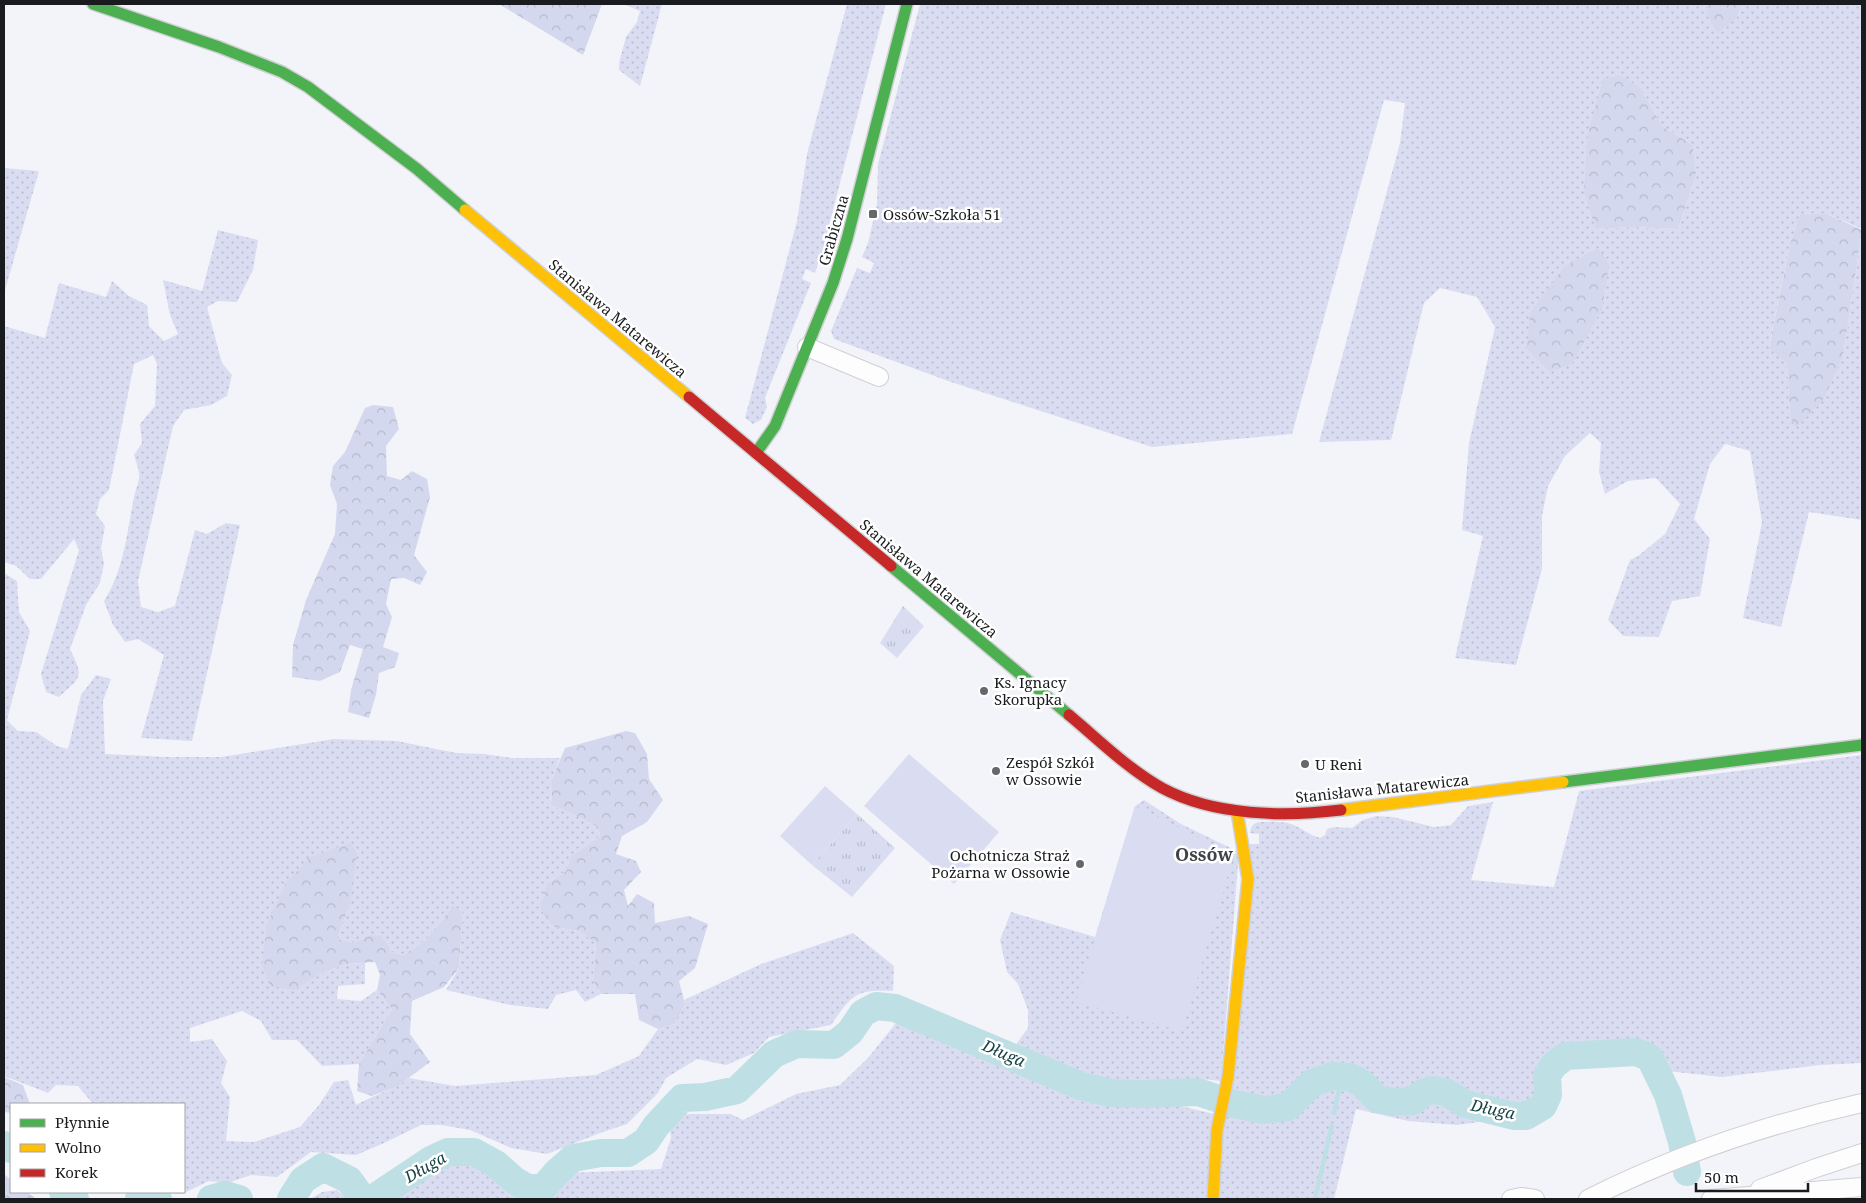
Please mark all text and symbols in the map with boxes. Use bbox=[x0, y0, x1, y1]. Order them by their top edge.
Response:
street label: Grabiczna bbox=[813, 192, 853, 268]
place label: Ossów-Szkoła 51 bbox=[883, 204, 1001, 224]
marker: Ossów-Szkoła 51 bbox=[867, 208, 879, 220]
street label: Stanisława Matarewicza bbox=[545, 254, 691, 382]
street label: Stanisława Matarewicza bbox=[856, 514, 1002, 642]
place label: Ks. Ignacy Skorupka bbox=[994, 672, 1067, 709]
marker: Ks. Ignacy Skorupka bbox=[978, 685, 990, 697]
place label: Zespół Szkół w Ossowie bbox=[1006, 752, 1094, 789]
place label: U Reni bbox=[1315, 754, 1362, 774]
marker: U Reni bbox=[1299, 758, 1311, 770]
marker: Zespół Szkół w Ossowie bbox=[990, 765, 1002, 777]
street label: Stanisława Matarewicza bbox=[1294, 769, 1470, 807]
district label: Ossów bbox=[1175, 842, 1234, 866]
place label: Ochotnicza Straż Pożarna w Ossowie bbox=[931, 845, 1070, 882]
marker: Ochotnicza Straż Pożarna w Ossowie bbox=[1074, 858, 1086, 870]
water label: Długa bbox=[978, 1034, 1029, 1072]
water label: Długa bbox=[1468, 1093, 1518, 1125]
legend bbox=[10, 1103, 185, 1193]
text: Płynnie bbox=[55, 1112, 110, 1132]
text: Wolno bbox=[55, 1137, 101, 1157]
water label: Długa bbox=[399, 1146, 450, 1188]
scale bar bbox=[1696, 1160, 1808, 1192]
text: Korek bbox=[55, 1162, 98, 1182]
text: 50 m bbox=[1704, 1167, 1739, 1187]

